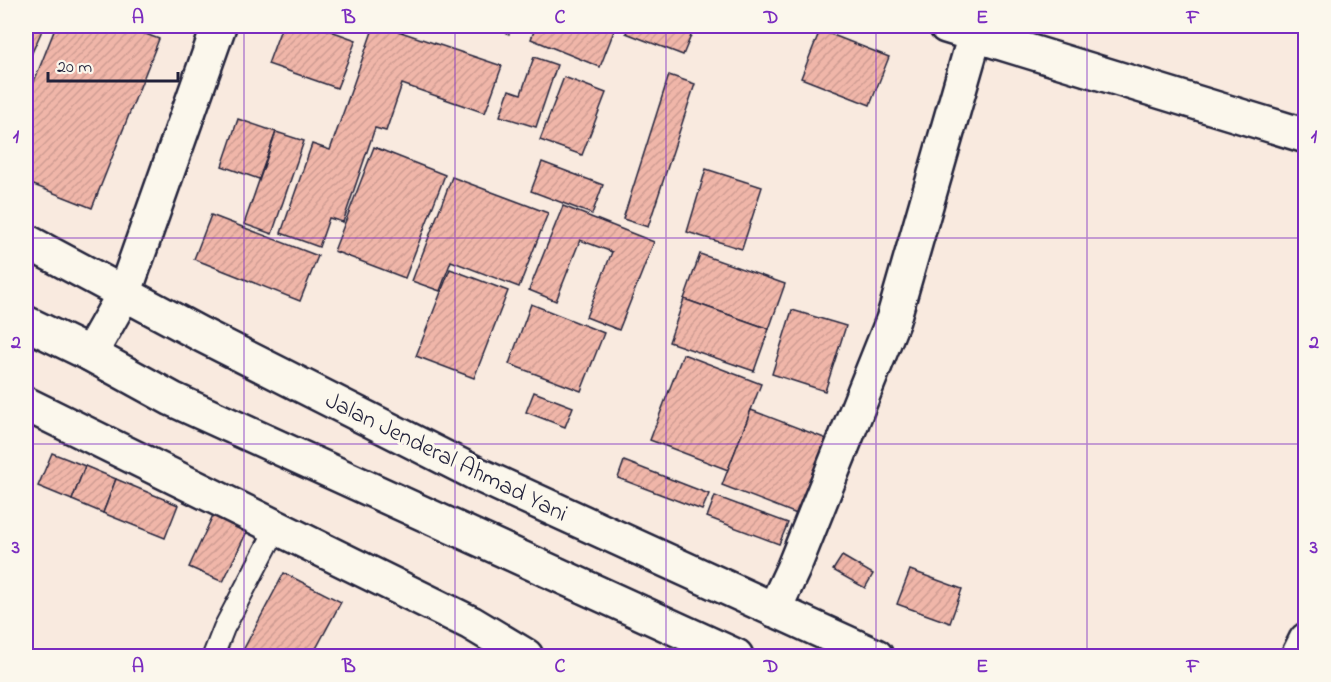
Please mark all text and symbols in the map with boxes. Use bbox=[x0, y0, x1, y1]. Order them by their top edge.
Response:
text: A bbox=[132, 4, 144, 33]
text: B bbox=[341, 4, 356, 33]
text: C bbox=[555, 4, 566, 33]
text: D bbox=[763, 4, 778, 33]
text: E bbox=[976, 4, 988, 33]
text: F bbox=[1186, 4, 1200, 33]
scale bar bbox=[48, 45, 178, 83]
text: 20 m bbox=[57, 55, 92, 81]
text: 1 bbox=[13, 123, 20, 152]
text: 1 bbox=[1311, 123, 1318, 152]
text: 2 bbox=[10, 329, 21, 358]
text: 2 bbox=[1308, 329, 1319, 358]
street label: Jalan Jenderal Ahmad Yani bbox=[319, 384, 573, 532]
text: 3 bbox=[11, 534, 20, 563]
text: 3 bbox=[1309, 534, 1318, 563]
text: A bbox=[132, 653, 144, 682]
text: B bbox=[341, 653, 356, 682]
text: C bbox=[555, 653, 566, 682]
text: D bbox=[763, 653, 778, 682]
text: E bbox=[976, 653, 988, 682]
text: F bbox=[1186, 653, 1200, 682]

